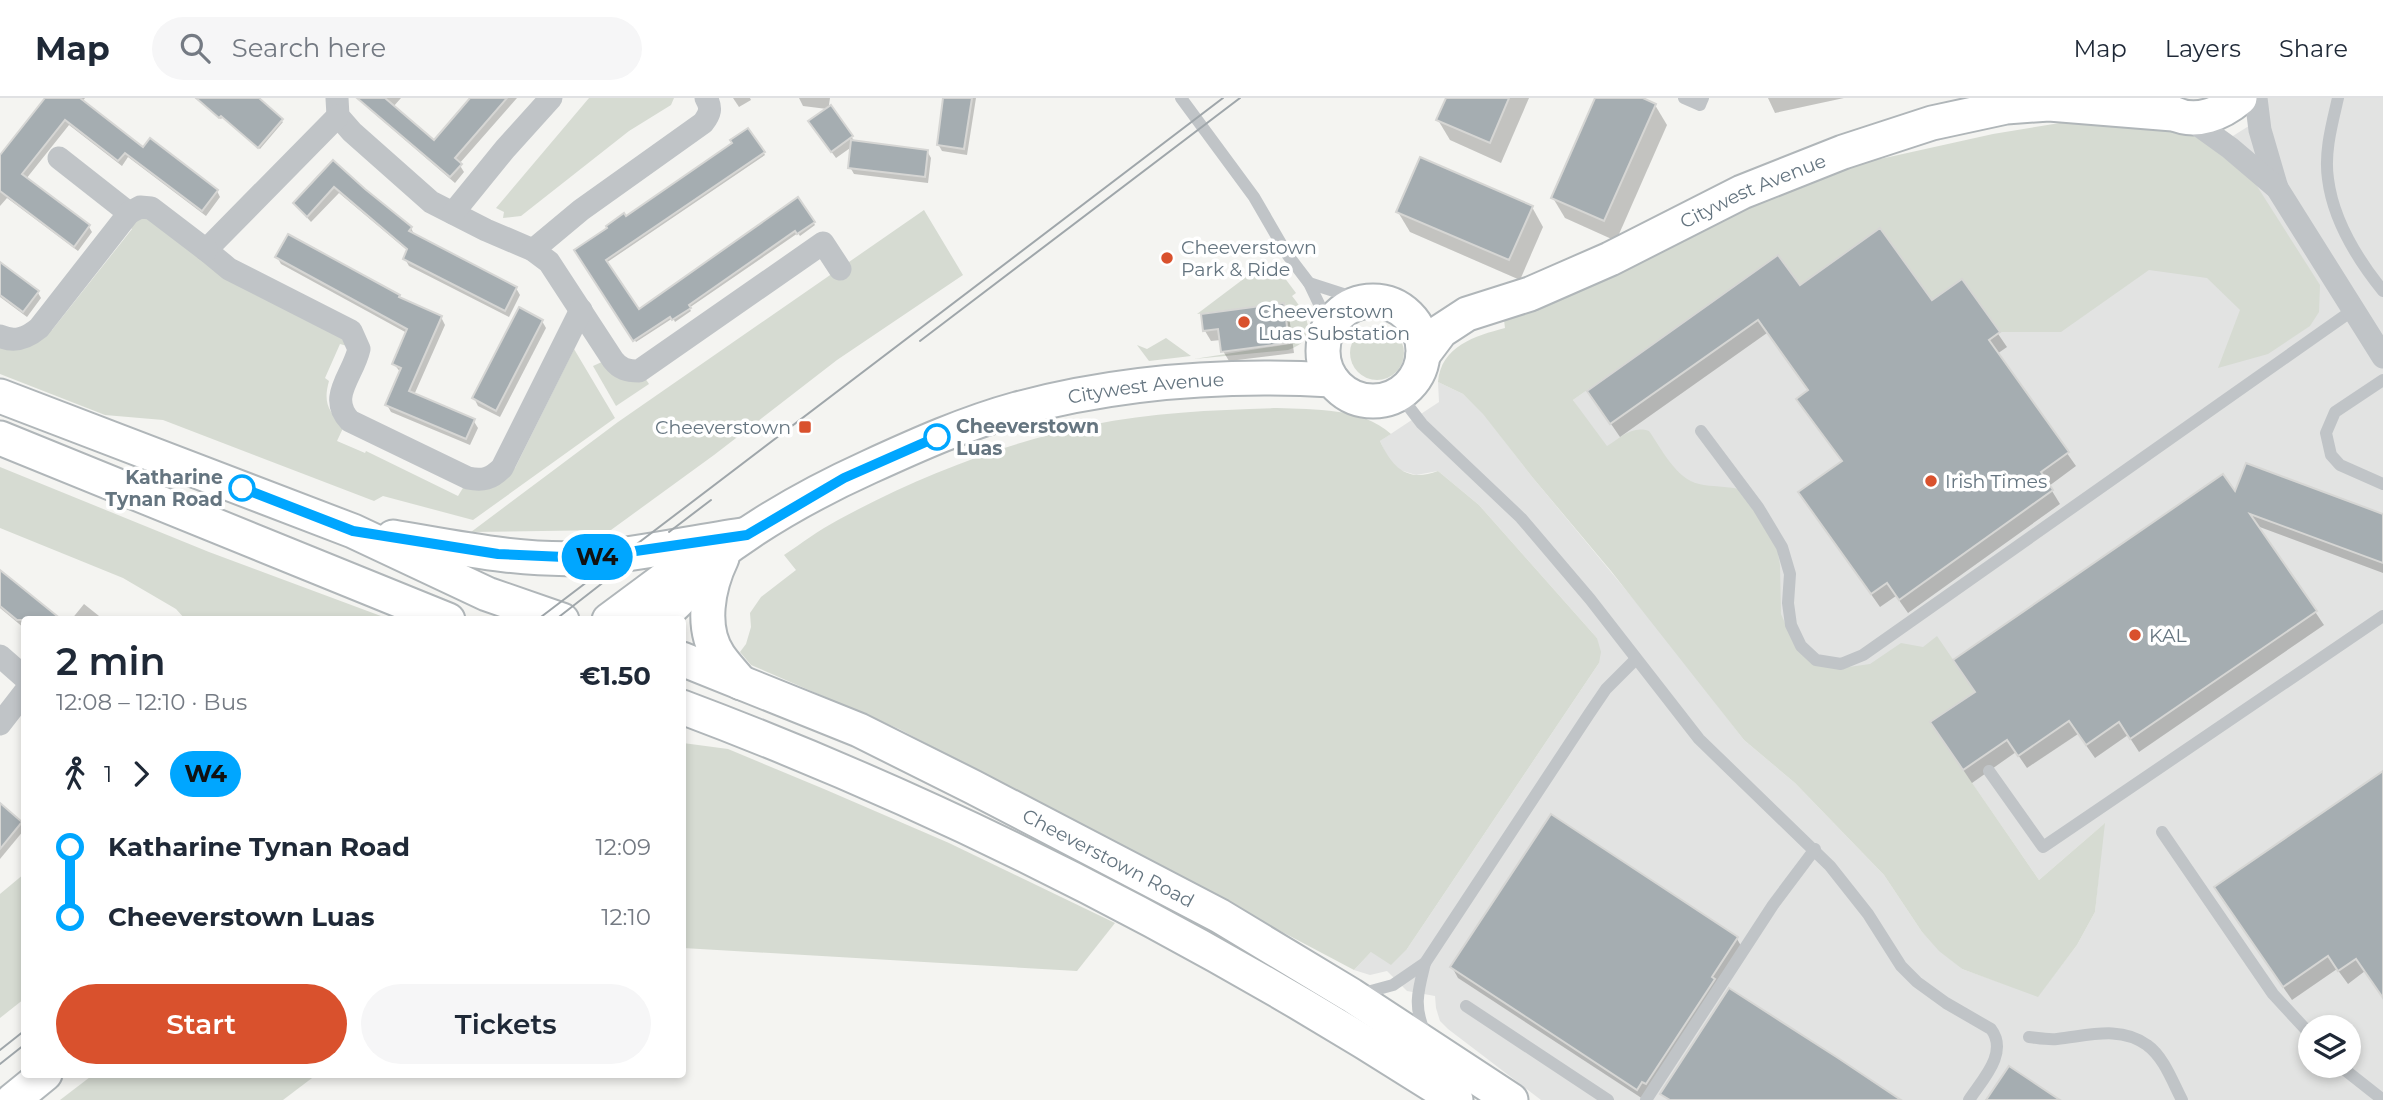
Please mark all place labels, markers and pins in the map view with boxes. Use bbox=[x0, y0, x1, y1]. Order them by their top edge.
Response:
place label: Cheeverstown Park & Ride bbox=[1181, 236, 1317, 281]
marker: Cheeverstown Park & Ride bbox=[1159, 250, 1175, 266]
place label: Cheeverstown Luas Substation bbox=[1258, 300, 1410, 345]
marker: Cheeverstown Luas Substation bbox=[1236, 314, 1252, 330]
place label: Cheeverstown Luas bbox=[956, 415, 1099, 460]
place label: Cheeverstown bbox=[655, 416, 791, 439]
marker: Cheeverstown bbox=[797, 419, 813, 435]
marker: Cheeverstown Luas bbox=[924, 424, 950, 450]
place label: Katharine Tynan Road bbox=[105, 466, 223, 511]
place label: Irish Times bbox=[1945, 470, 2047, 493]
marker: Irish Times bbox=[1923, 473, 1939, 489]
marker: Katharine Tynan Road bbox=[229, 475, 255, 501]
place label: KAL bbox=[2149, 624, 2188, 647]
marker: KAL bbox=[2127, 627, 2143, 643]

